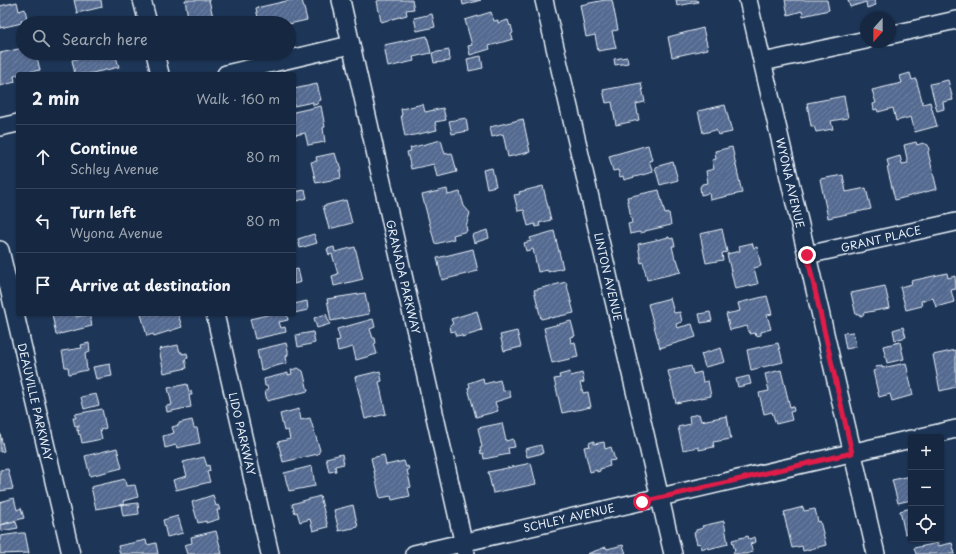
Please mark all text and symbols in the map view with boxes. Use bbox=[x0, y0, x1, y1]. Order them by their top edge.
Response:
north arrow bbox=[860, 12, 896, 48]
search box bbox=[16, 16, 296, 60]
icon: search bbox=[30, 27, 52, 49]
text: Search here bbox=[62, 27, 148, 50]
text: 2 min bbox=[32, 85, 79, 111]
text: Walk · 160 m bbox=[197, 89, 280, 108]
text: Continue bbox=[70, 136, 138, 159]
street label: WYONA AVENUE bbox=[772, 136, 809, 230]
icon: ahead bbox=[32, 146, 54, 168]
text: 80 m bbox=[246, 147, 280, 166]
text: Schley Avenue bbox=[70, 159, 159, 178]
text: Turn left bbox=[70, 200, 136, 223]
icon: left bbox=[32, 210, 54, 232]
text: 80 m bbox=[246, 211, 280, 230]
street label: GRANADA PARKWAY bbox=[382, 218, 425, 336]
street label: GRANT PLACE bbox=[839, 221, 923, 256]
text: Wyona Avenue bbox=[70, 223, 163, 242]
street label: LINTON AVENUE bbox=[590, 231, 627, 323]
route end bbox=[798, 246, 816, 264]
text: Arrive at destination bbox=[70, 273, 231, 296]
icon: arrive bbox=[32, 274, 54, 296]
street label: DEAUVILLE PARKWAY bbox=[14, 341, 57, 462]
street label: LIDO PARKWAY bbox=[225, 391, 260, 477]
map controls bbox=[908, 434, 944, 542]
button: + bbox=[908, 434, 944, 470]
button: − bbox=[908, 470, 944, 506]
route start bbox=[633, 493, 651, 511]
street label: SCHLEY AVENUE bbox=[522, 499, 616, 536]
button: locate bbox=[908, 506, 944, 542]

